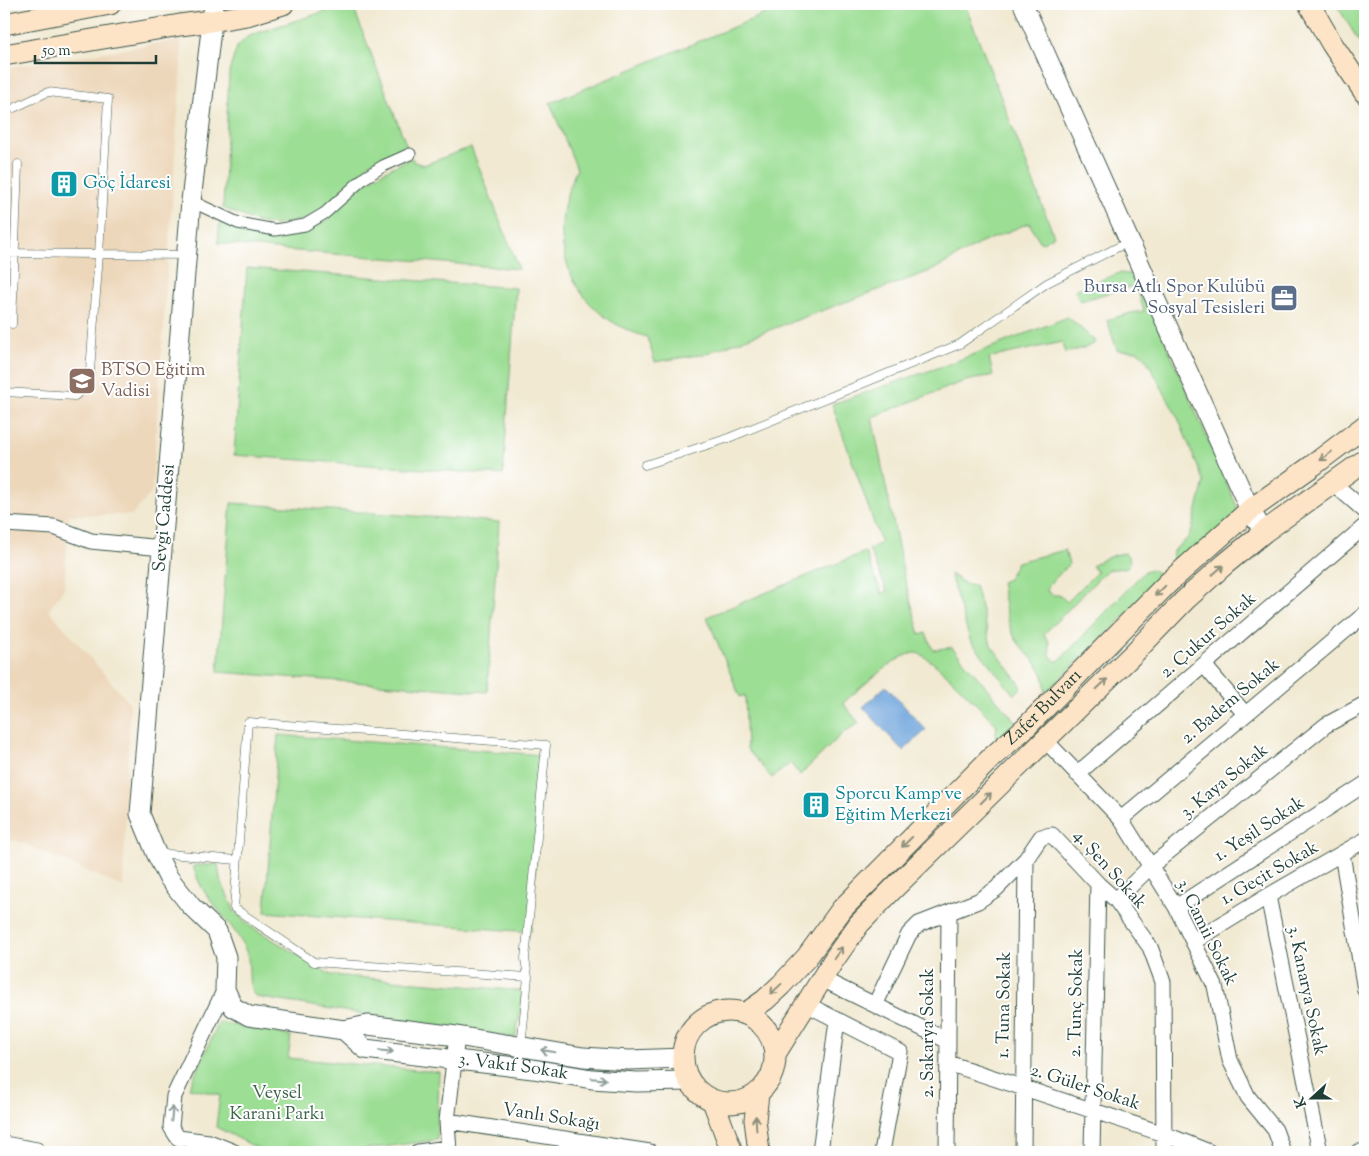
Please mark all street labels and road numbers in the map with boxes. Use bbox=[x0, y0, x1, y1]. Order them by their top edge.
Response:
street label: Sevgi Caddesi bbox=[147, 463, 183, 573]
street label: 2. Çukur Sokak bbox=[1155, 587, 1263, 685]
street label: 2. Badem Sokak bbox=[1176, 653, 1286, 751]
street label: Zafer Bulvarı bbox=[1000, 664, 1088, 752]
street label: 3. Kaya Sokak bbox=[1176, 738, 1275, 826]
street label: 1. Yeşil Sokak bbox=[1210, 791, 1311, 869]
street label: 4. Şen Sokak bbox=[1066, 824, 1152, 916]
street label: 1. Geçit Sokak bbox=[1216, 835, 1324, 913]
street label: 3. Camii Sokak bbox=[1169, 875, 1243, 991]
street label: 3. Kanarya Sokak bbox=[1280, 924, 1332, 1058]
street label: 2. Tunç Sokak bbox=[1063, 948, 1091, 1058]
street label: 1. Tuna Sokak bbox=[991, 951, 1019, 1059]
street label: 2. Sakarya Sokak bbox=[916, 968, 942, 1098]
street label: 3. Vakıf Sokak bbox=[457, 1047, 571, 1088]
street label: 2. Güler Sokak bbox=[1027, 1058, 1143, 1118]
street label: Vanlı Sokağı bbox=[500, 1097, 602, 1139]

